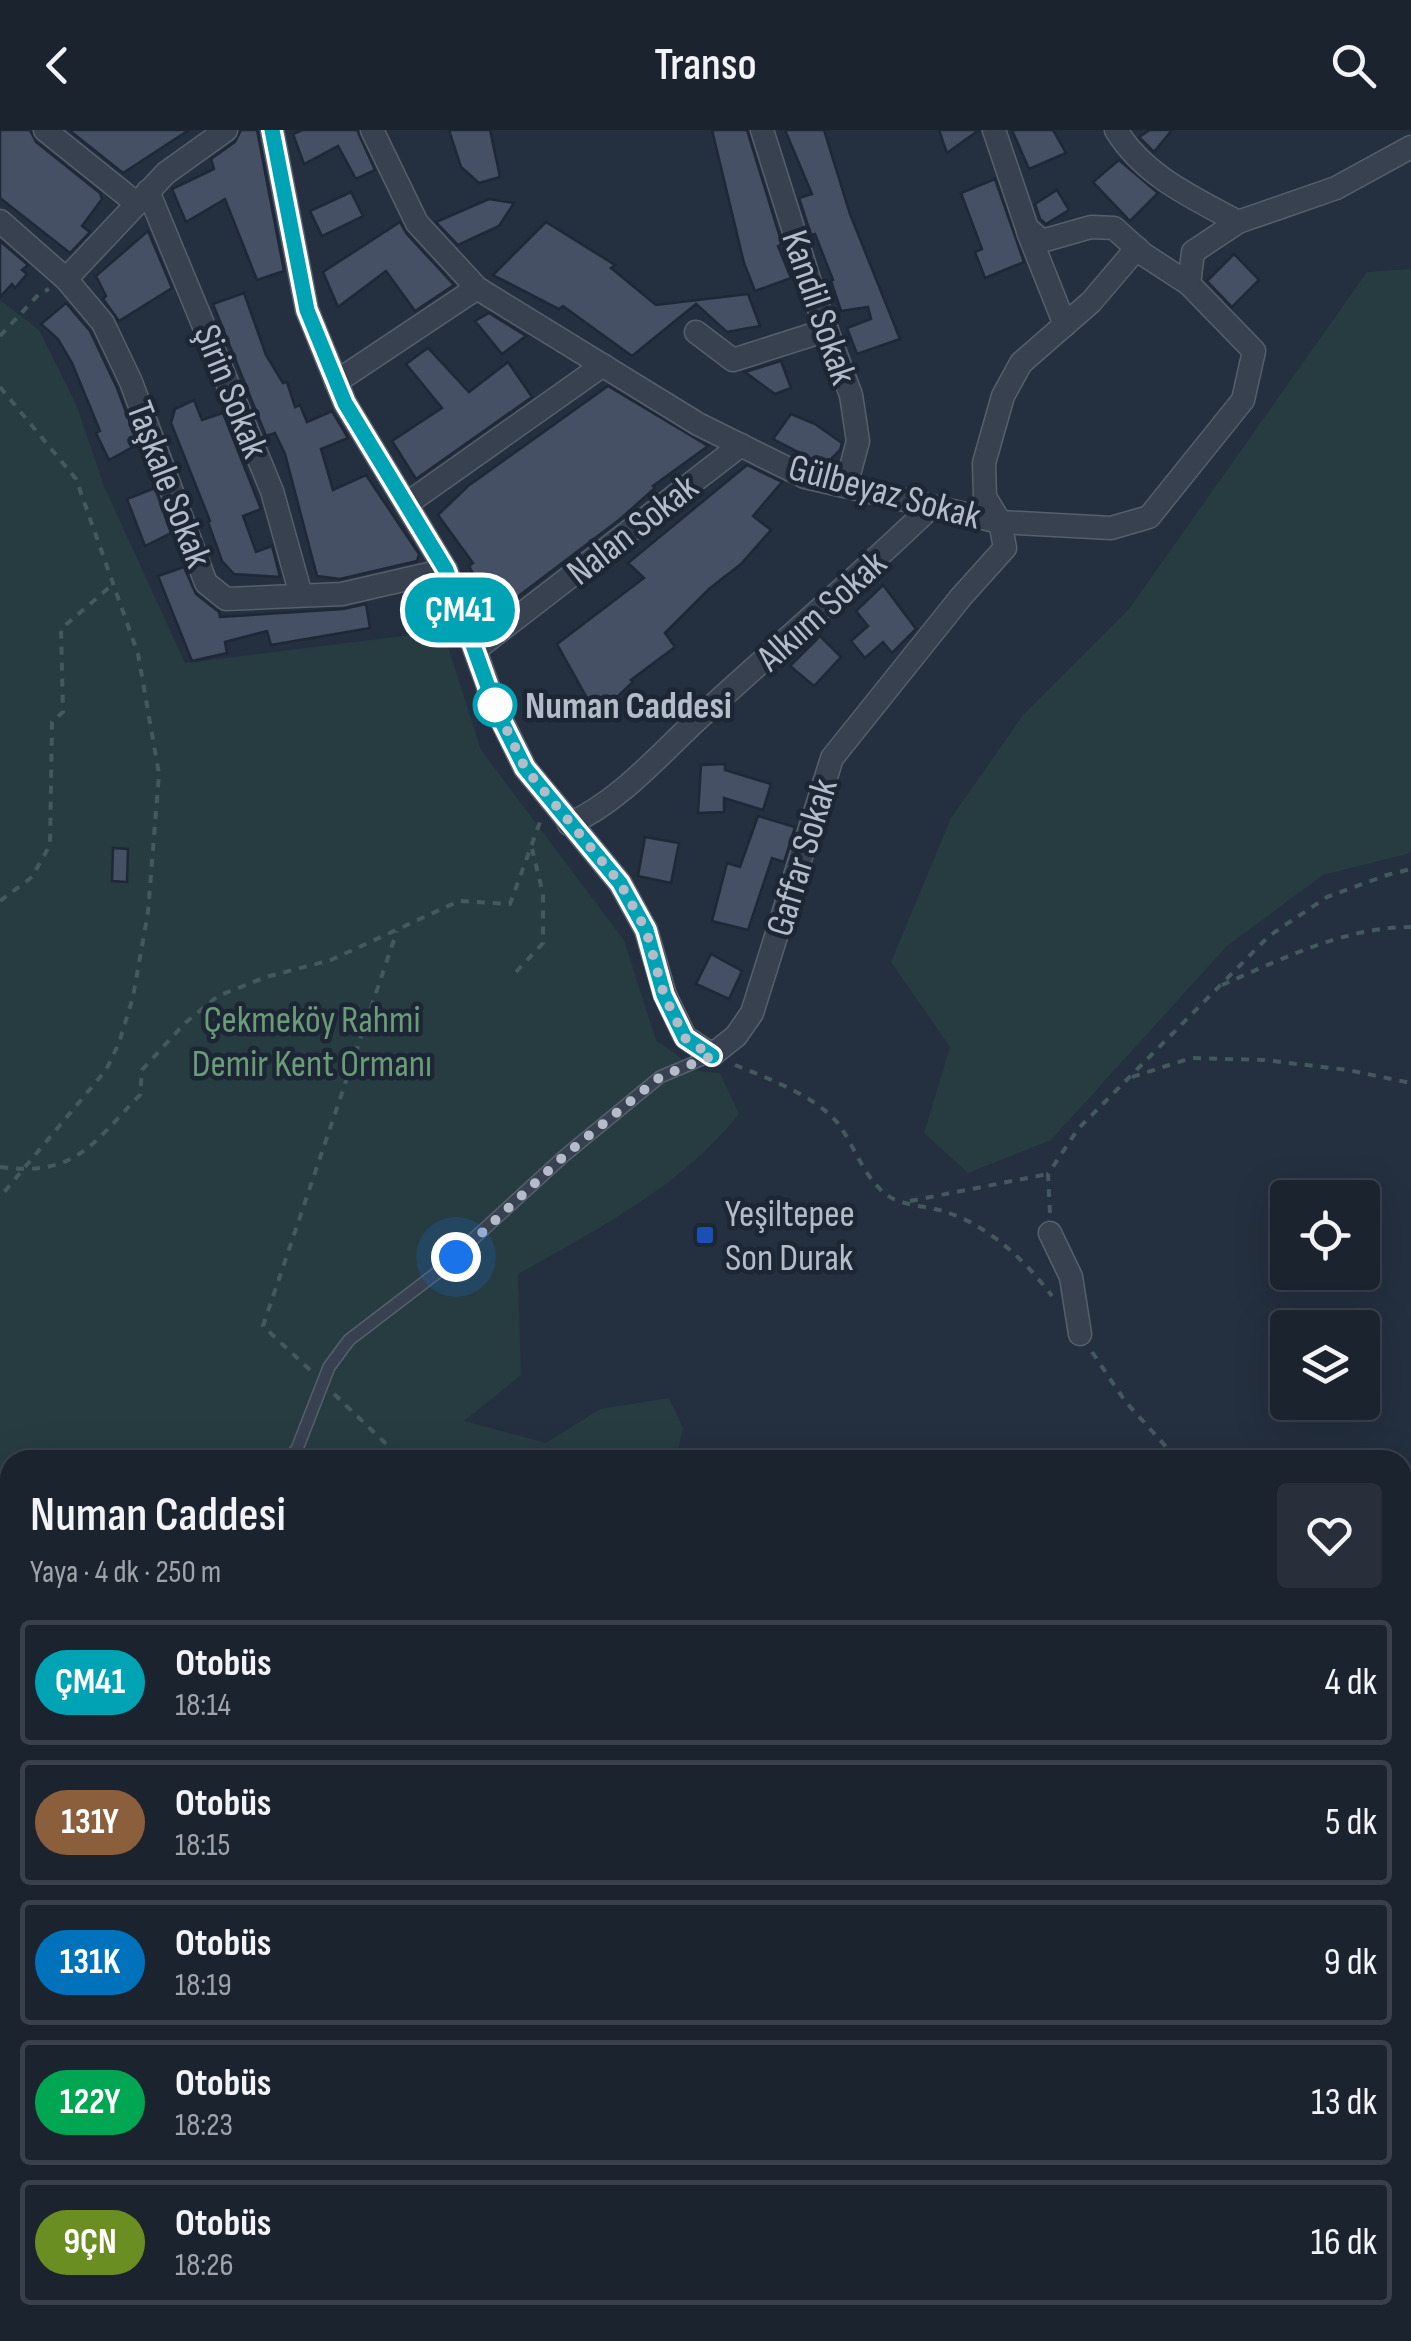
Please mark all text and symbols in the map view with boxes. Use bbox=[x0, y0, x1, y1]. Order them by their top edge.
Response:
icon: back bbox=[30, 38, 85, 93]
text: Transo bbox=[654, 38, 757, 93]
icon: search bbox=[1326, 38, 1381, 93]
street label: Kandil Sokak bbox=[771, 225, 866, 391]
street label: Şirin Sokak bbox=[184, 319, 278, 465]
street label: Taşkale Sokak bbox=[116, 395, 221, 574]
street label: Gülbeyaz Sokak bbox=[784, 445, 986, 540]
street label: Nalan Sokak bbox=[559, 465, 708, 595]
street label: Alkıım Sokak bbox=[747, 541, 896, 682]
line badge: ÇM41 bbox=[390, 578, 530, 642]
text: ÇM41 bbox=[425, 589, 495, 632]
marker: Numan Caddesi bbox=[474, 684, 516, 726]
place label: Numan Caddesi bbox=[525, 684, 732, 729]
street label: Gaffar Sokak bbox=[757, 773, 848, 942]
park label: Çekmeköy Rahmi Demir Kent Ormanı bbox=[192, 998, 432, 1087]
map controls bbox=[1270, 1180, 1380, 1420]
button: locate bbox=[1270, 1180, 1380, 1290]
place label: Yeşiltepee Son Durak bbox=[725, 1192, 855, 1281]
marker: Yeşiltepee Son Durak bbox=[694, 1224, 716, 1246]
your location bbox=[431, 1232, 481, 1282]
button: layers bbox=[1270, 1310, 1380, 1420]
button: heart bbox=[1277, 1483, 1382, 1588]
text: Numan Caddesi bbox=[30, 1487, 286, 1544]
text: Yaya · 4 dk · 250 m bbox=[30, 1553, 221, 1592]
text: Otobüs bbox=[175, 1641, 272, 1686]
text: 4 dk bbox=[1325, 1660, 1377, 1705]
text: ÇM41 bbox=[55, 1661, 125, 1704]
text: 18:14 bbox=[175, 1686, 231, 1725]
text: Otobüs bbox=[175, 1781, 271, 1826]
text: 5 dk bbox=[1325, 1800, 1377, 1845]
text: 131Y bbox=[61, 1801, 119, 1844]
text: 18:15 bbox=[175, 1826, 230, 1865]
text: Otobüs bbox=[175, 1921, 271, 1966]
text: 9 dk bbox=[1324, 1940, 1377, 1985]
text: 131K bbox=[60, 1941, 120, 1984]
text: 18:19 bbox=[175, 1966, 232, 2005]
text: Otobüs bbox=[175, 2061, 271, 2106]
text: 13 dk bbox=[1311, 2080, 1377, 2125]
text: 122Y bbox=[60, 2081, 120, 2124]
text: 18:23 bbox=[175, 2106, 233, 2145]
text: Otobüs bbox=[175, 2201, 271, 2246]
text: 16 dk bbox=[1311, 2220, 1377, 2265]
text: 9ÇN bbox=[63, 2221, 117, 2264]
text: 18:26 bbox=[175, 2246, 233, 2285]

